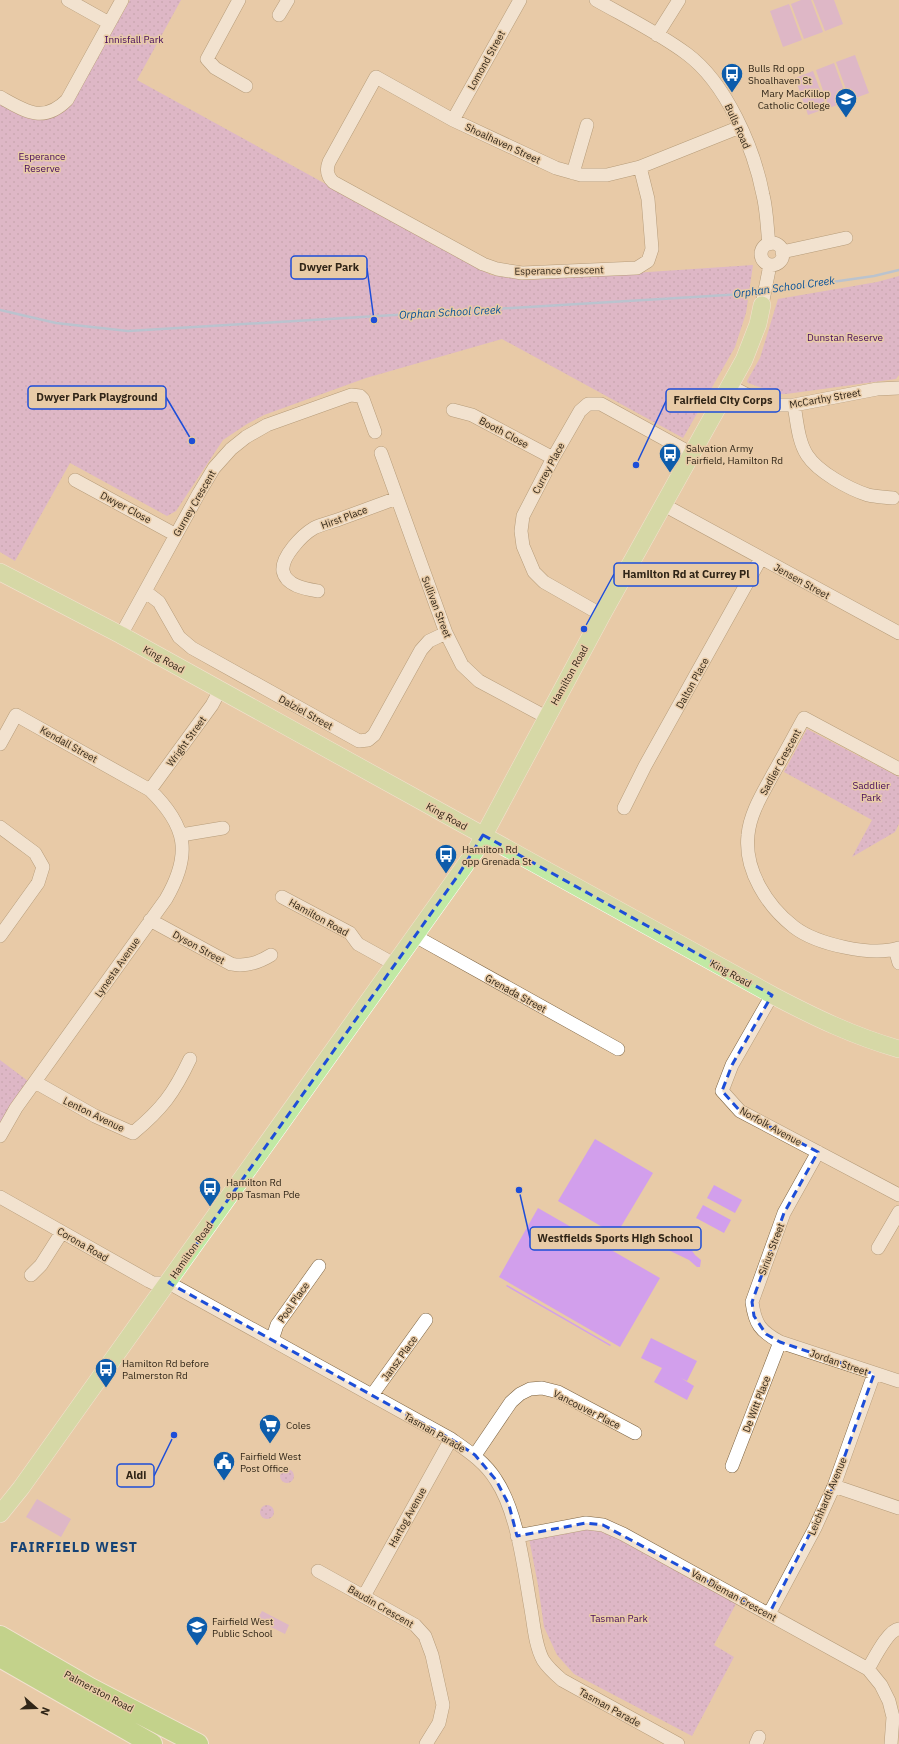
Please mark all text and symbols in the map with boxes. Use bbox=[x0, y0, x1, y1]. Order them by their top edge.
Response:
street label: Lomond Street bbox=[465, 28, 508, 92]
park label: Innisfall Park bbox=[104, 33, 164, 46]
bus stop icon: Bulls Rd opp Shoalhaven St bbox=[719, 61, 745, 94]
place label: Bulls Rd opp Shoalhaven St bbox=[748, 62, 812, 87]
school or university icon: Mary MacKillop Catholic College bbox=[833, 86, 859, 119]
place label: Mary MacKillop Catholic College bbox=[758, 87, 831, 112]
street label: Bulls Road bbox=[722, 102, 753, 151]
street label: Shoalhaven Street bbox=[463, 120, 543, 167]
park label: Esperance Reserve bbox=[18, 150, 66, 175]
callout: Dwyer Park bbox=[291, 256, 367, 279]
text: Dwyer Park bbox=[299, 260, 360, 274]
street label: Esperance Crescent bbox=[514, 263, 604, 278]
water label: Orphan School Creek bbox=[732, 273, 836, 301]
water label: Orphan School Creek bbox=[399, 302, 502, 322]
park label: Dunstan Reserve bbox=[807, 331, 883, 344]
callout: Dwyer Park Playground bbox=[28, 386, 166, 409]
street label: McCarthy Street bbox=[788, 386, 862, 411]
callout: Fairfield City Corps bbox=[666, 389, 780, 412]
text: Dwyer Park Playground bbox=[36, 390, 158, 404]
text: Fairfield City Corps bbox=[674, 393, 773, 407]
street label: Booth Close bbox=[477, 414, 531, 451]
street label: Currey Place bbox=[529, 440, 568, 496]
bus stop icon: Salvation Army Fairfield, Hamilton Rd bbox=[657, 441, 683, 474]
place label: Salvation Army Fairfield, Hamilton Rd bbox=[686, 442, 783, 467]
street label: Gurney Crescent bbox=[170, 467, 219, 539]
street label: Dwyer Close bbox=[98, 489, 154, 527]
street label: Hirst Place bbox=[319, 503, 370, 532]
street label: Jensen Street bbox=[771, 561, 832, 602]
callout: Hamilton Rd at Currey Pl bbox=[614, 563, 758, 586]
text: Hamilton Rd at Currey Pl bbox=[622, 567, 750, 581]
street label: Sullivan Street bbox=[419, 574, 454, 640]
street label: King Road bbox=[141, 643, 187, 676]
street label: Hamilton Road bbox=[548, 643, 591, 707]
street label: Dalton Place bbox=[673, 655, 712, 711]
street label: Dalziel Street bbox=[276, 692, 336, 733]
street label: Wright Street bbox=[164, 713, 209, 769]
street label: Kendall Street bbox=[38, 723, 100, 766]
street label: Sadlier Crescent bbox=[757, 727, 804, 798]
park label: Saddlier Park bbox=[852, 779, 890, 804]
street label: King Road bbox=[424, 800, 470, 833]
bus stop icon: Hamilton Rd opp Grenada St bbox=[433, 842, 459, 875]
place label: Hamilton Rd opp Grenada St bbox=[462, 843, 532, 868]
street label: Hamilton Road bbox=[287, 896, 351, 939]
street label: Dyson Street bbox=[170, 928, 228, 967]
street label: Lynesta Avenue bbox=[92, 934, 143, 1000]
street label: King Road bbox=[708, 957, 754, 990]
street label: Grenada Street bbox=[483, 971, 549, 1016]
street label: Lenton Avenue bbox=[61, 1094, 127, 1135]
street label: Norfolk Avenue bbox=[737, 1104, 804, 1149]
bus stop icon: Hamilton Rd opp Tasman Pde bbox=[197, 1175, 223, 1208]
place label: Hamilton Rd opp Tasman Pde bbox=[226, 1176, 301, 1201]
street label: Hamilton Road bbox=[167, 1219, 216, 1281]
street label: Sirius Street bbox=[756, 1221, 788, 1277]
street label: Corona Road bbox=[55, 1224, 111, 1264]
callout: Westfields Sports High School bbox=[530, 1227, 701, 1250]
text: Westfields Sports High School bbox=[537, 1231, 693, 1245]
street label: Pool Place bbox=[275, 1279, 312, 1325]
street label: Jansz Place bbox=[379, 1333, 420, 1383]
street label: Jordan Street bbox=[808, 1346, 870, 1379]
bus stop icon: Hamilton Rd before Palmerston Rd bbox=[93, 1356, 119, 1389]
place label: Hamilton Rd before Palmerston Rd bbox=[122, 1357, 210, 1382]
street label: De Witt Place bbox=[740, 1373, 773, 1434]
street label: Vancouver Place bbox=[551, 1387, 623, 1432]
street label: Tasman Parade bbox=[402, 1410, 468, 1456]
supermarket icon: Coles bbox=[257, 1412, 283, 1445]
place label: Coles bbox=[286, 1419, 311, 1432]
public building icon: Fairfield West Post Office bbox=[211, 1449, 237, 1482]
place label: Fairfield West Post Office bbox=[240, 1450, 302, 1475]
street label: Leichhardt Avenue bbox=[805, 1455, 850, 1537]
callout: Aldi bbox=[117, 1464, 154, 1487]
text: Aldi bbox=[126, 1468, 146, 1482]
street label: Hartog Avenue bbox=[386, 1485, 429, 1549]
district label: FAIRFIELD WEST bbox=[10, 1538, 138, 1556]
street label: Van Dieman Crescent bbox=[689, 1567, 779, 1625]
street label: Baudin Crescent bbox=[346, 1582, 416, 1631]
park label: Tasman Park bbox=[590, 1612, 649, 1625]
school or university icon: Fairfield West Public School bbox=[184, 1614, 210, 1647]
place label: Fairfield West Public School bbox=[212, 1615, 274, 1640]
street label: Palmerston Road bbox=[62, 1668, 136, 1715]
street label: Tasman Parade bbox=[576, 1685, 643, 1730]
north arrow bbox=[16, 1688, 56, 1728]
text: N bbox=[37, 1705, 53, 1718]

